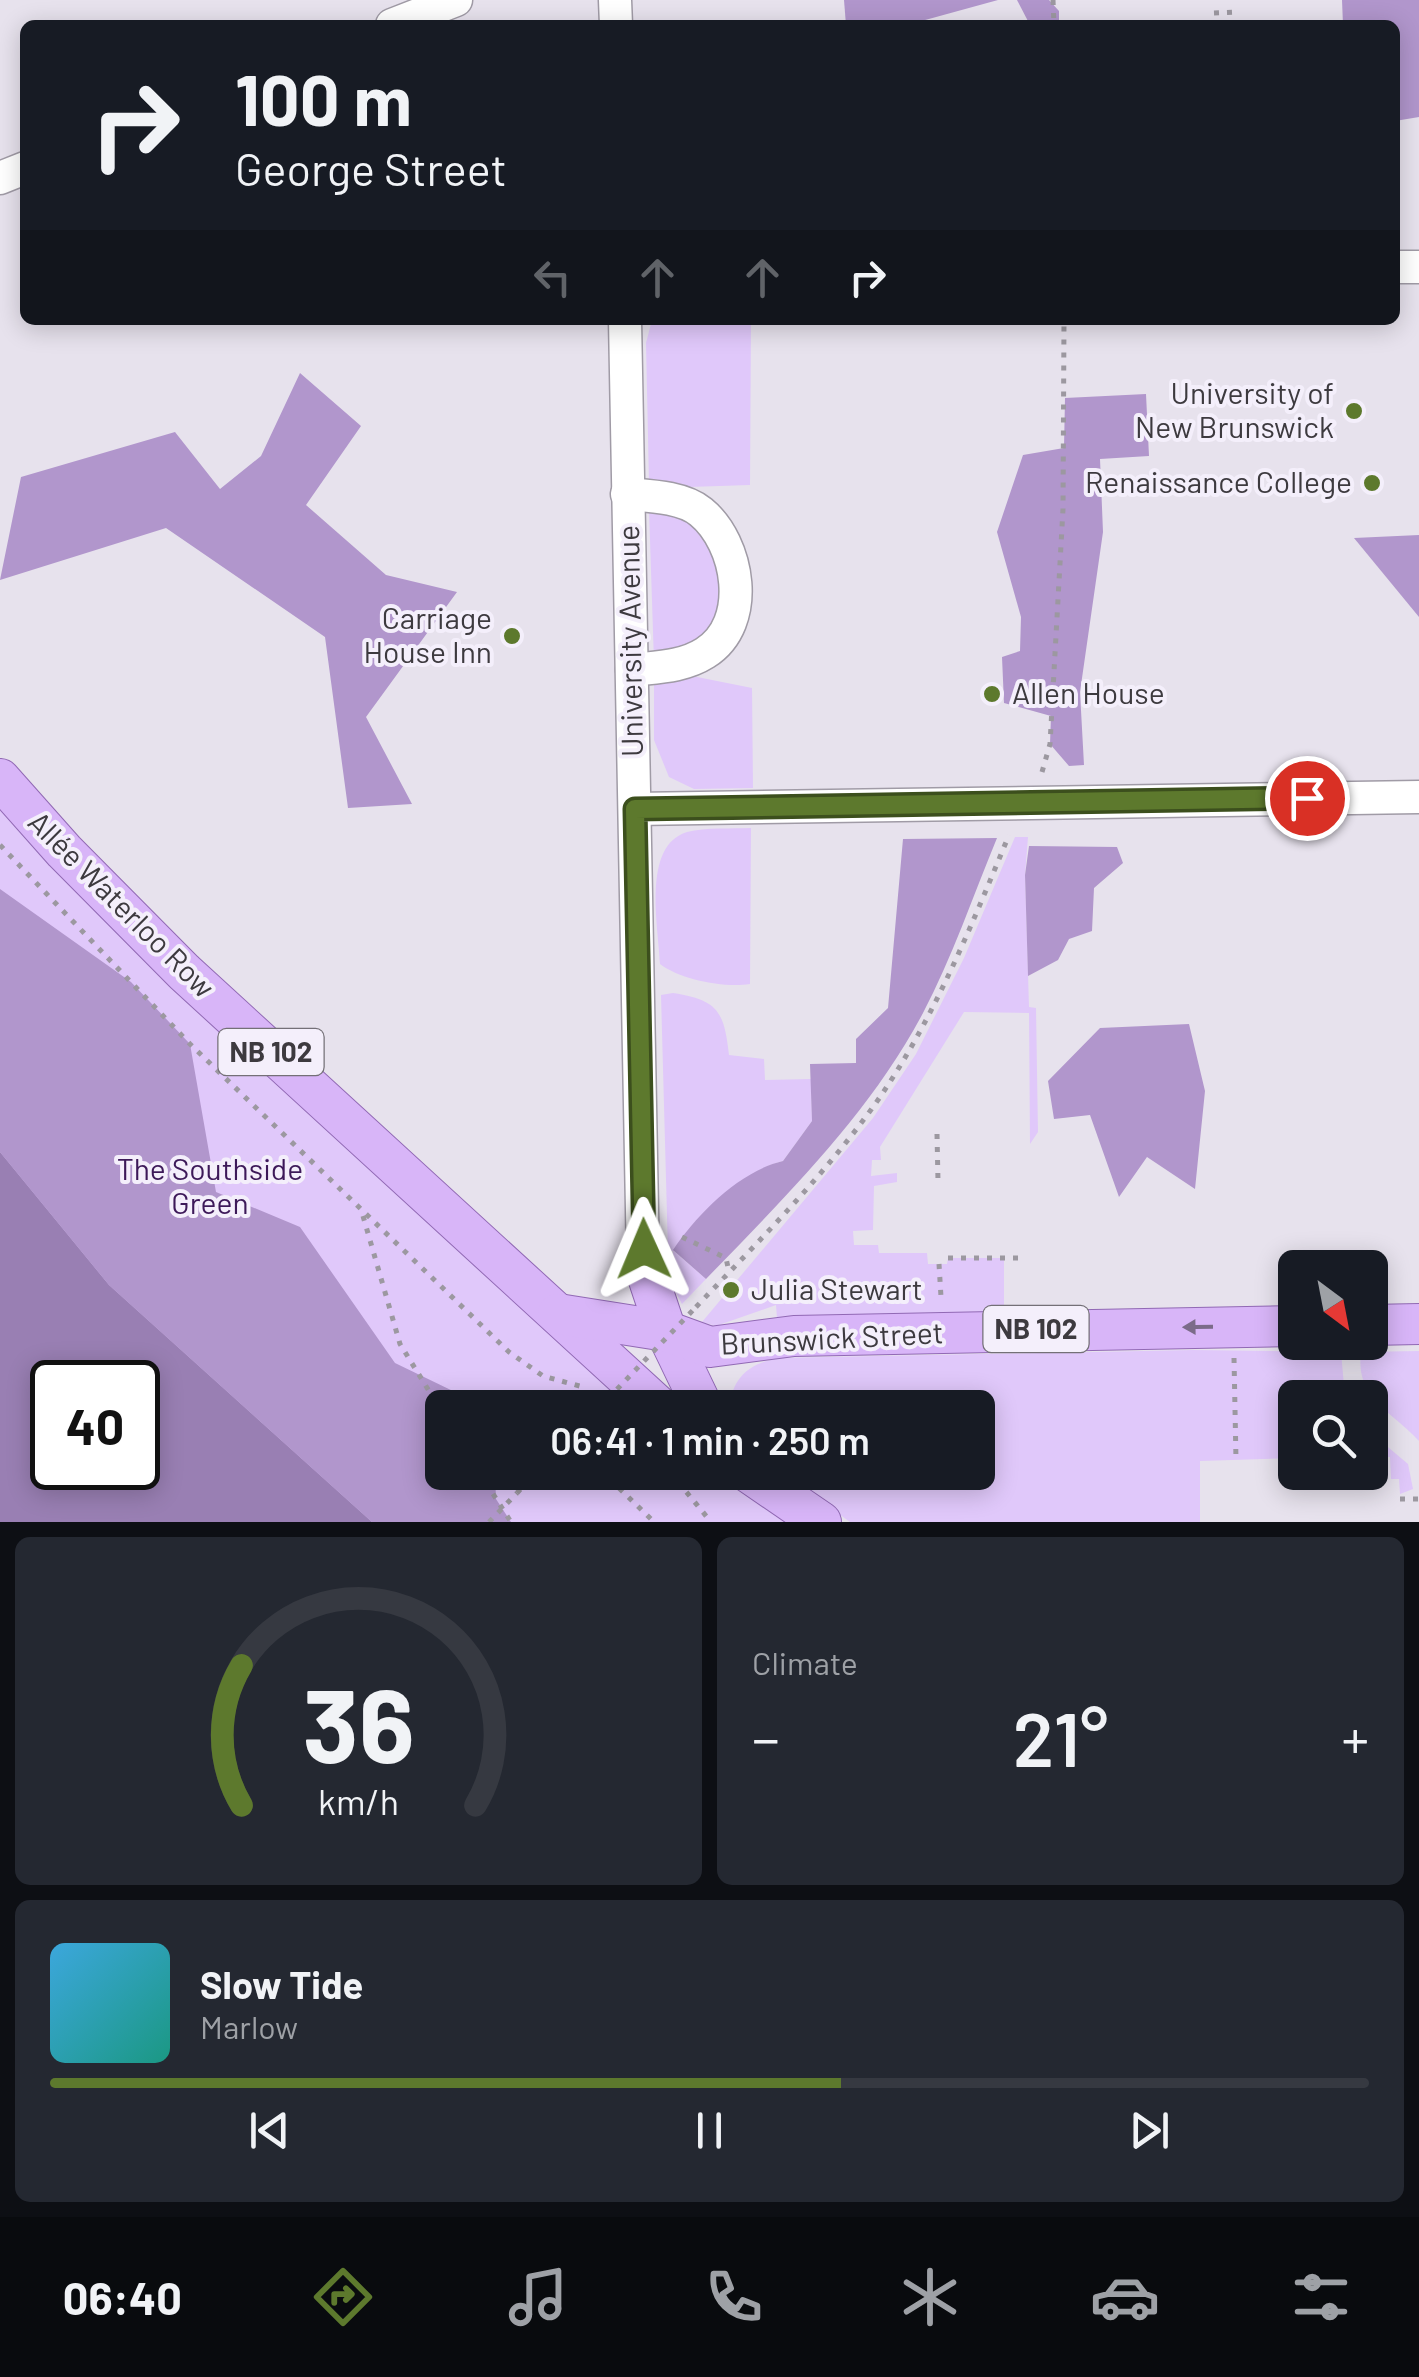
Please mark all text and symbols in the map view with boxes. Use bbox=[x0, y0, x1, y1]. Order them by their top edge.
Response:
text: 100 m bbox=[235, 56, 412, 140]
icon: right bbox=[70, 60, 200, 190]
text: George Street bbox=[235, 141, 507, 195]
icon: left bbox=[525, 250, 580, 305]
icon: ahead bbox=[630, 250, 685, 305]
icon: ahead bbox=[735, 250, 790, 305]
icon: right bbox=[840, 250, 895, 305]
place label: University of New Brunswick bbox=[1135, 374, 1334, 444]
marker: University of New Brunswick bbox=[1343, 400, 1365, 422]
place label: Renaissance College bbox=[1085, 463, 1352, 499]
marker: Renaissance College bbox=[1361, 472, 1383, 494]
street label: University Avenue bbox=[609, 525, 649, 757]
place label: Carriage House Inn bbox=[363, 599, 492, 669]
marker: Carriage House Inn bbox=[501, 625, 523, 647]
place label: Allen House bbox=[1012, 674, 1165, 710]
marker: Allen House bbox=[981, 683, 1003, 705]
pin bbox=[1265, 756, 1350, 841]
icon: arrive bbox=[1280, 771, 1335, 826]
street label: Allée Waterloo Row bbox=[22, 803, 223, 1004]
road number: NB 102 bbox=[218, 1029, 324, 1075]
park label: The Southside Green bbox=[117, 1150, 303, 1220]
position arrow bbox=[592, 1197, 696, 1301]
north arrow bbox=[1278, 1250, 1388, 1360]
map controls bbox=[1278, 1250, 1388, 1490]
place label: Julia Stewart bbox=[751, 1270, 923, 1306]
marker: Julia Stewart bbox=[720, 1279, 742, 1301]
road number: NB 102 bbox=[984, 1306, 1088, 1352]
street label: Brunswick Street bbox=[719, 1313, 944, 1361]
one-way arrow bbox=[1181, 1319, 1213, 1335]
speed limit sign: 40 bbox=[30, 1360, 160, 1490]
button: search bbox=[1278, 1380, 1388, 1490]
text: 06:41 · 1 min · 250 m bbox=[550, 1417, 870, 1463]
text: Climate bbox=[752, 1643, 858, 1681]
text: 36 bbox=[302, 1659, 415, 1784]
text: 21° bbox=[1013, 1692, 1108, 1782]
text: − bbox=[752, 1704, 780, 1770]
text: + bbox=[1341, 1704, 1369, 1770]
text: km/h bbox=[318, 1779, 399, 1822]
text: Slow Tide bbox=[200, 1961, 363, 2007]
text: Marlow bbox=[200, 2007, 298, 2045]
icon: previous bbox=[242, 2103, 297, 2158]
icon: pause bbox=[682, 2103, 737, 2158]
icon: next bbox=[1122, 2103, 1177, 2158]
icon: directions bbox=[308, 2262, 378, 2332]
icon: music bbox=[503, 2262, 573, 2332]
icon: phone bbox=[699, 2262, 769, 2332]
icon: climate bbox=[895, 2262, 965, 2332]
icon: car bbox=[1090, 2262, 1160, 2332]
icon: filters bbox=[1286, 2262, 1356, 2332]
text: 06:40 bbox=[63, 2270, 182, 2324]

